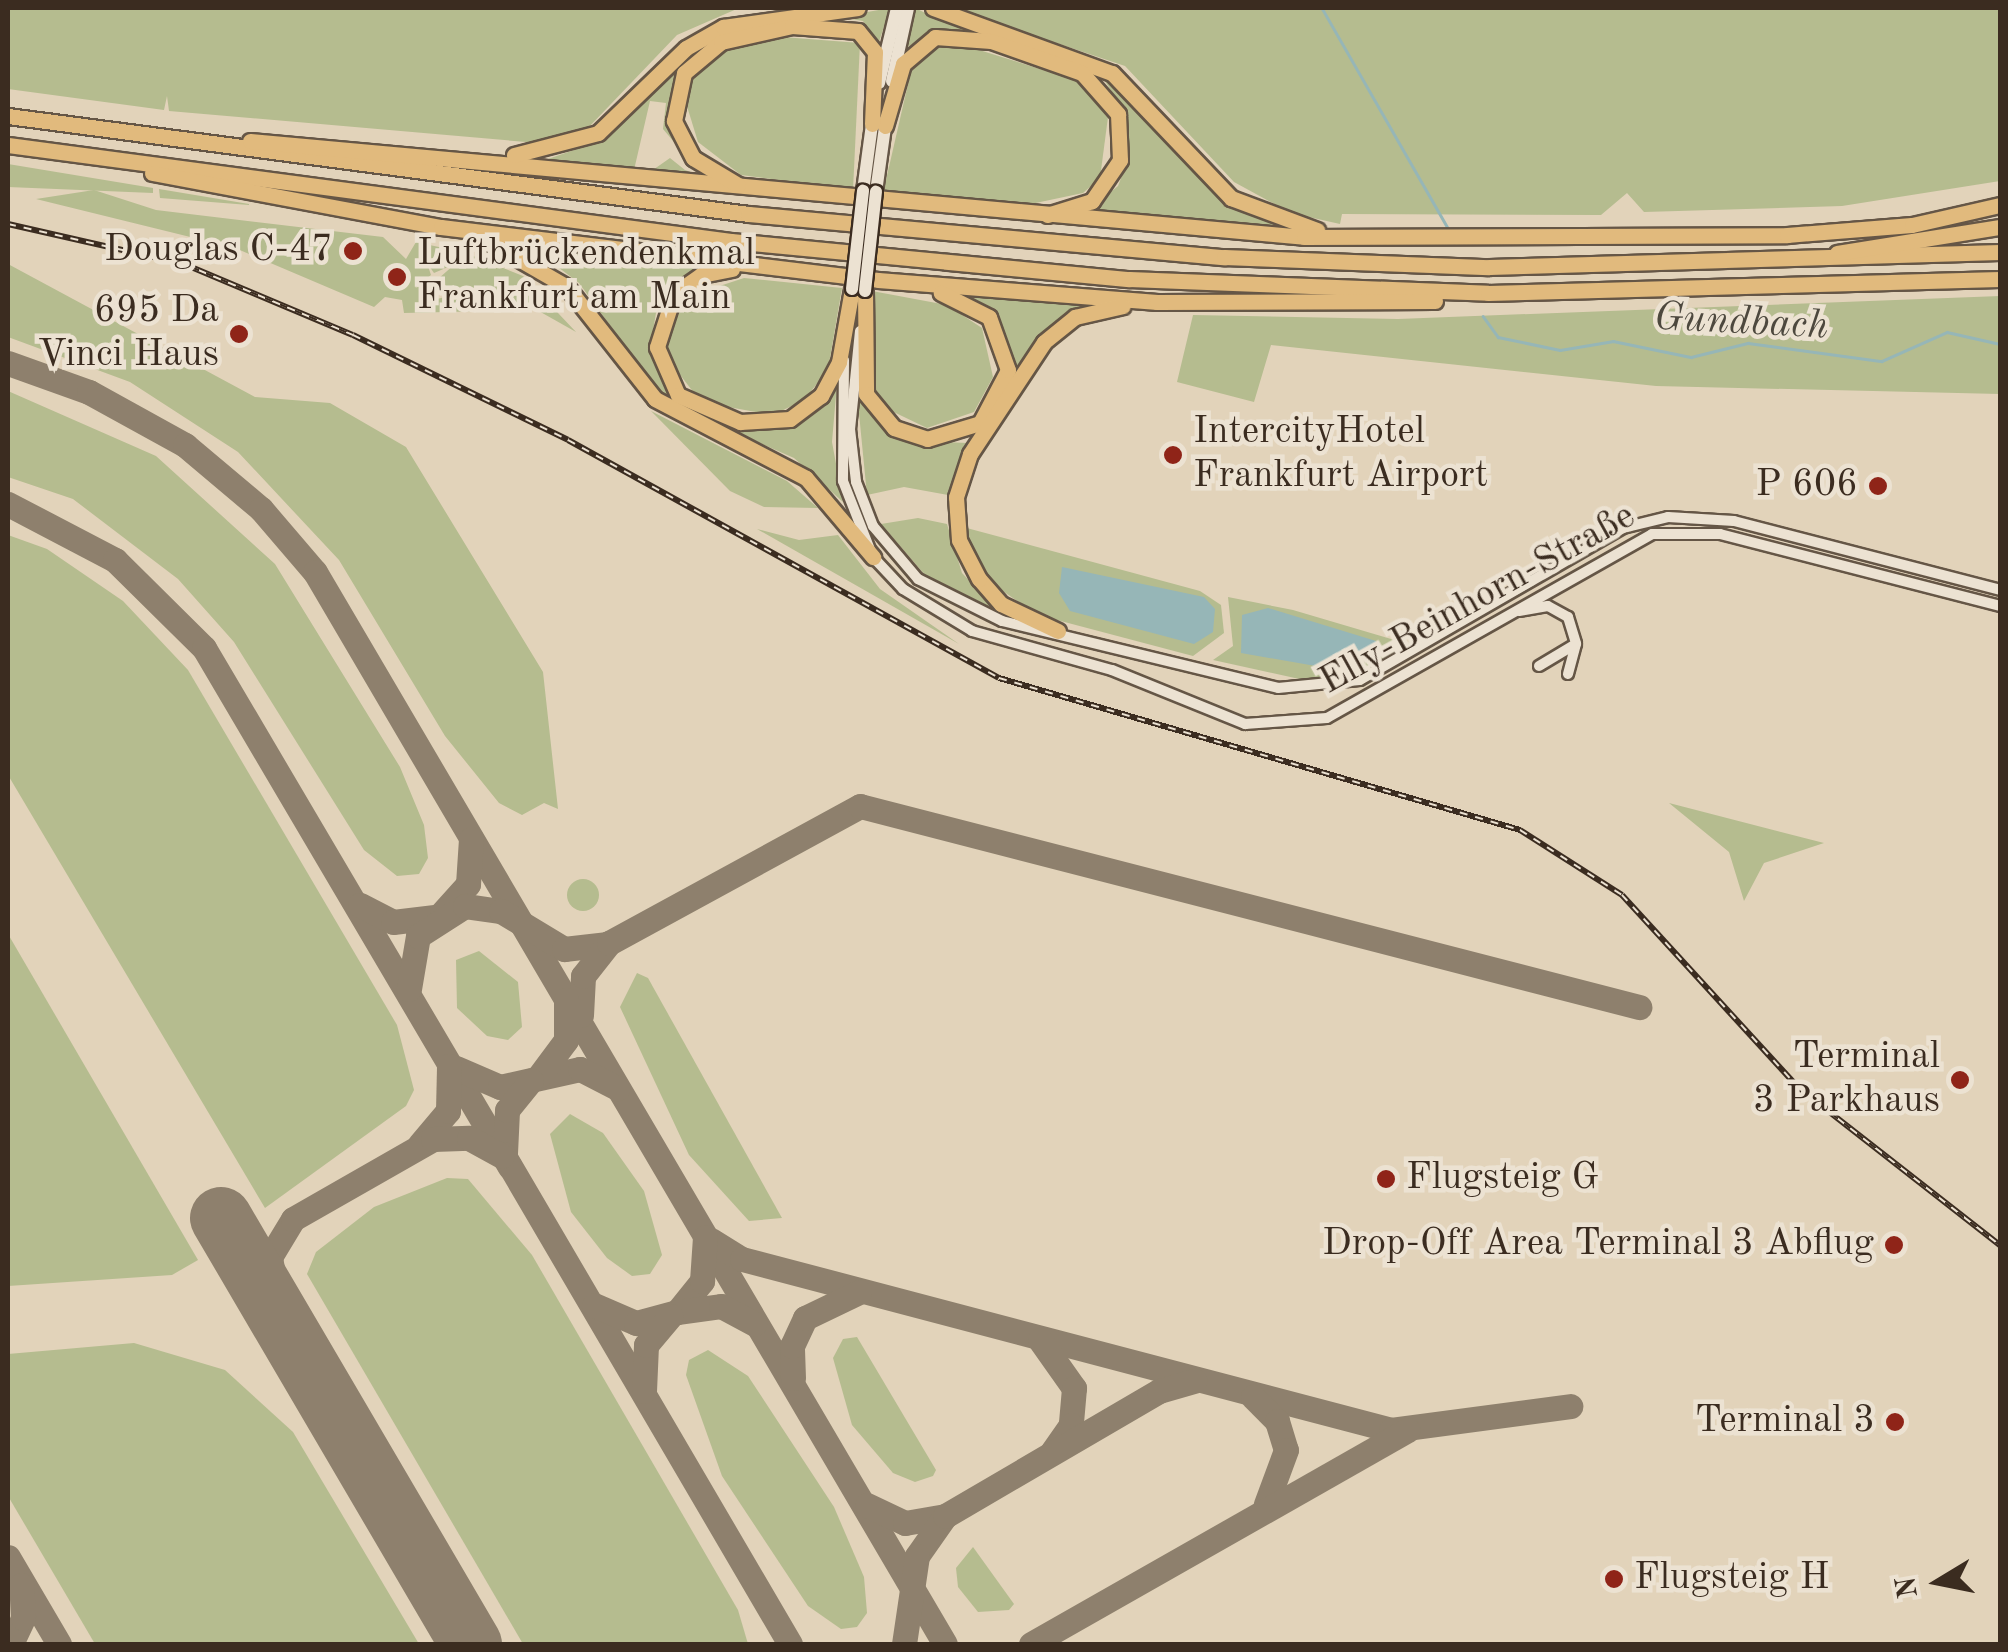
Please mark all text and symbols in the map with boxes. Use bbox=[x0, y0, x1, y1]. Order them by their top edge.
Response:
place label: Douglas C-47 bbox=[104, 228, 333, 274]
place label: Luftbrückendenkmal Frankfurt am Main bbox=[417, 232, 755, 322]
marker: Douglas C-47 bbox=[342, 240, 364, 262]
marker: Luftbrückendenkmal Frankfurt am Main bbox=[386, 266, 408, 288]
place label: 695 Da Vinci Haus bbox=[38, 289, 219, 378]
water label: Gundbach bbox=[1653, 294, 1829, 352]
marker: 695 Da Vinci Haus bbox=[228, 323, 250, 345]
place label: IntercityHotel Frankfurt Airport bbox=[1193, 410, 1488, 499]
marker: IntercityHotel Frankfurt Airport bbox=[1162, 444, 1184, 466]
place label: P 606 bbox=[1755, 463, 1858, 509]
marker: P 606 bbox=[1867, 475, 1889, 497]
street label: Elly-Beinhorn-Straße bbox=[1312, 494, 1644, 706]
place label: Terminal 3 Parkhaus bbox=[1753, 1035, 1940, 1124]
marker: Terminal 3 Parkhaus bbox=[1949, 1069, 1971, 1091]
place label: Flugsteig G bbox=[1406, 1156, 1599, 1202]
marker: Flugsteig G bbox=[1375, 1168, 1397, 1190]
place label: Drop-Off Area Terminal 3 Abflug bbox=[1322, 1222, 1874, 1268]
marker: Drop-Off Area Terminal 3 Abflug bbox=[1883, 1234, 1905, 1256]
place label: Terminal 3 bbox=[1695, 1399, 1875, 1445]
marker: Terminal 3 bbox=[1884, 1411, 1906, 1433]
north arrow bbox=[1888, 1532, 1988, 1632]
place label: Flugsteig H bbox=[1634, 1556, 1829, 1602]
marker: Flugsteig H bbox=[1603, 1568, 1625, 1590]
text: N bbox=[1893, 1574, 1924, 1600]

